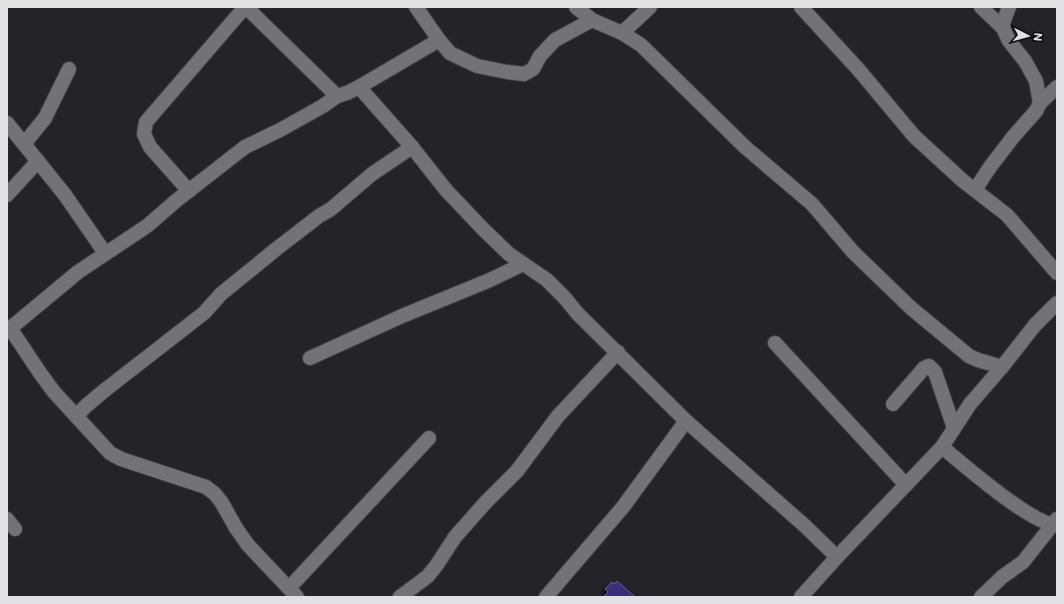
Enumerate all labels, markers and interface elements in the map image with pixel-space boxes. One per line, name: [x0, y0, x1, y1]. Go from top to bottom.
north arrow: [1008, 16, 1048, 56]
text: N: [1032, 32, 1045, 42]

